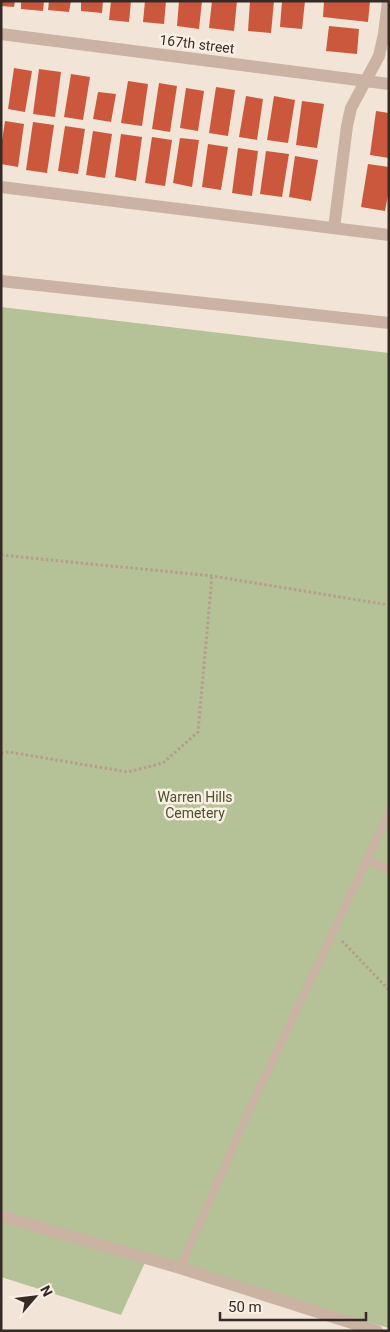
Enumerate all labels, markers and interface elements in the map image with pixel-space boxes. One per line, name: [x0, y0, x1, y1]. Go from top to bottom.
street label: 167th street: [159, 31, 236, 57]
park label: Warren Hills Cemetery: [157, 789, 233, 821]
north arrow: [10, 1272, 60, 1322]
text: N: [37, 1283, 56, 1299]
scale bar: [220, 1290, 366, 1322]
text: 50 m: [228, 1298, 262, 1316]

